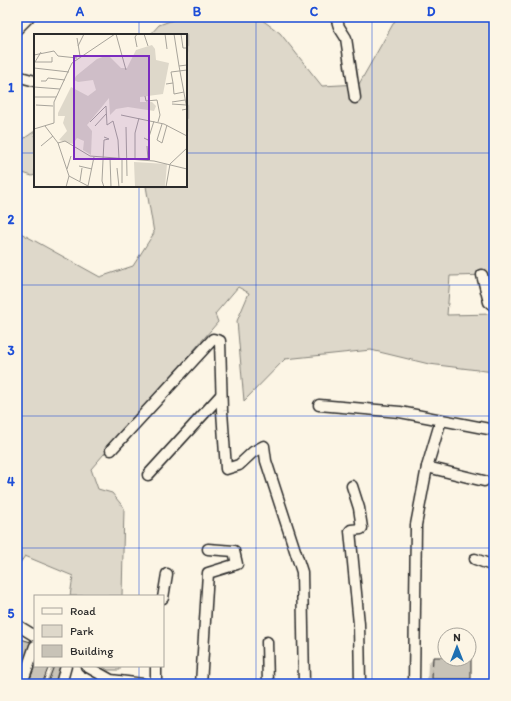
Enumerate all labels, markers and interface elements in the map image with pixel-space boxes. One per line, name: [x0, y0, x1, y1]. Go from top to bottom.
text: A: [75, 4, 85, 19]
text: B: [193, 4, 202, 19]
text: C: [310, 4, 319, 19]
text: D: [427, 4, 436, 19]
inset map: [34, 34, 187, 187]
text: 1: [8, 80, 14, 95]
text: 2: [8, 212, 15, 227]
text: 3: [7, 343, 15, 358]
text: 4: [7, 474, 15, 489]
legend: [34, 595, 164, 667]
text: Road: [70, 604, 96, 618]
text: 5: [8, 606, 15, 621]
text: Park: [70, 624, 94, 638]
north arrow: [437, 627, 477, 667]
text: N: [453, 631, 461, 644]
text: Building: [70, 644, 114, 658]

